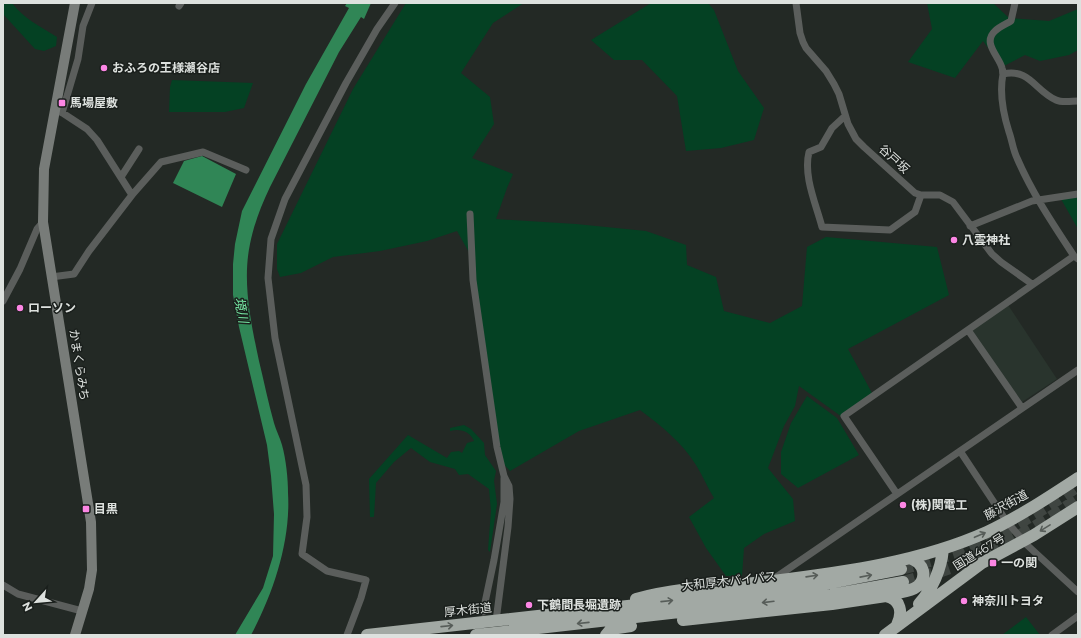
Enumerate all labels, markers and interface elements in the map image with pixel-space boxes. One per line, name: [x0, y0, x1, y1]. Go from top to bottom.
place label: おふろの王様瀬谷店: [112, 60, 220, 75]
marker: おふろの王様瀬谷店: [99, 63, 109, 73]
place label: 馬場屋敷: [70, 95, 118, 110]
marker: 馬場屋敷: [57, 98, 67, 108]
street label: 谷戸坂: [876, 141, 913, 176]
place label: 八雲神社: [962, 232, 1010, 247]
marker: 八雲神社: [949, 235, 959, 245]
water label: 境川: [232, 296, 253, 326]
place label: ローソン: [28, 300, 76, 315]
marker: ローソン: [15, 303, 25, 313]
street label: かまくらみち: [66, 328, 93, 402]
street label: 藤沢街道: [981, 486, 1030, 523]
place label: (株)関電工: [911, 497, 968, 512]
marker: (株)関電工: [898, 500, 908, 510]
place label: 目黒: [94, 501, 118, 516]
marker: 目黒: [81, 504, 91, 514]
one-way arrow: [1040, 524, 1051, 532]
street label: 国道467号: [950, 530, 1007, 573]
one-way arrow: [973, 531, 985, 538]
place label: 一の関: [1001, 555, 1037, 570]
marker: 一の関: [988, 558, 998, 568]
street label: 大和厚木バイパス: [681, 568, 777, 593]
one-way arrow: [805, 572, 818, 580]
one-way arrow: [859, 572, 872, 580]
north arrow: [16, 582, 56, 622]
place label: 神奈川トヨタ: [972, 593, 1044, 608]
marker: 神奈川トヨタ: [959, 596, 969, 606]
place label: 下鶴間長堀遺跡: [537, 597, 621, 612]
one-way arrow: [660, 598, 673, 605]
text: N: [19, 599, 35, 614]
one-way arrow: [762, 599, 775, 606]
street label: 厚木街道: [443, 600, 493, 619]
marker: 下鶴間長堀遺跡: [524, 600, 534, 610]
one-way arrow: [577, 619, 590, 627]
one-way arrow: [440, 623, 453, 630]

